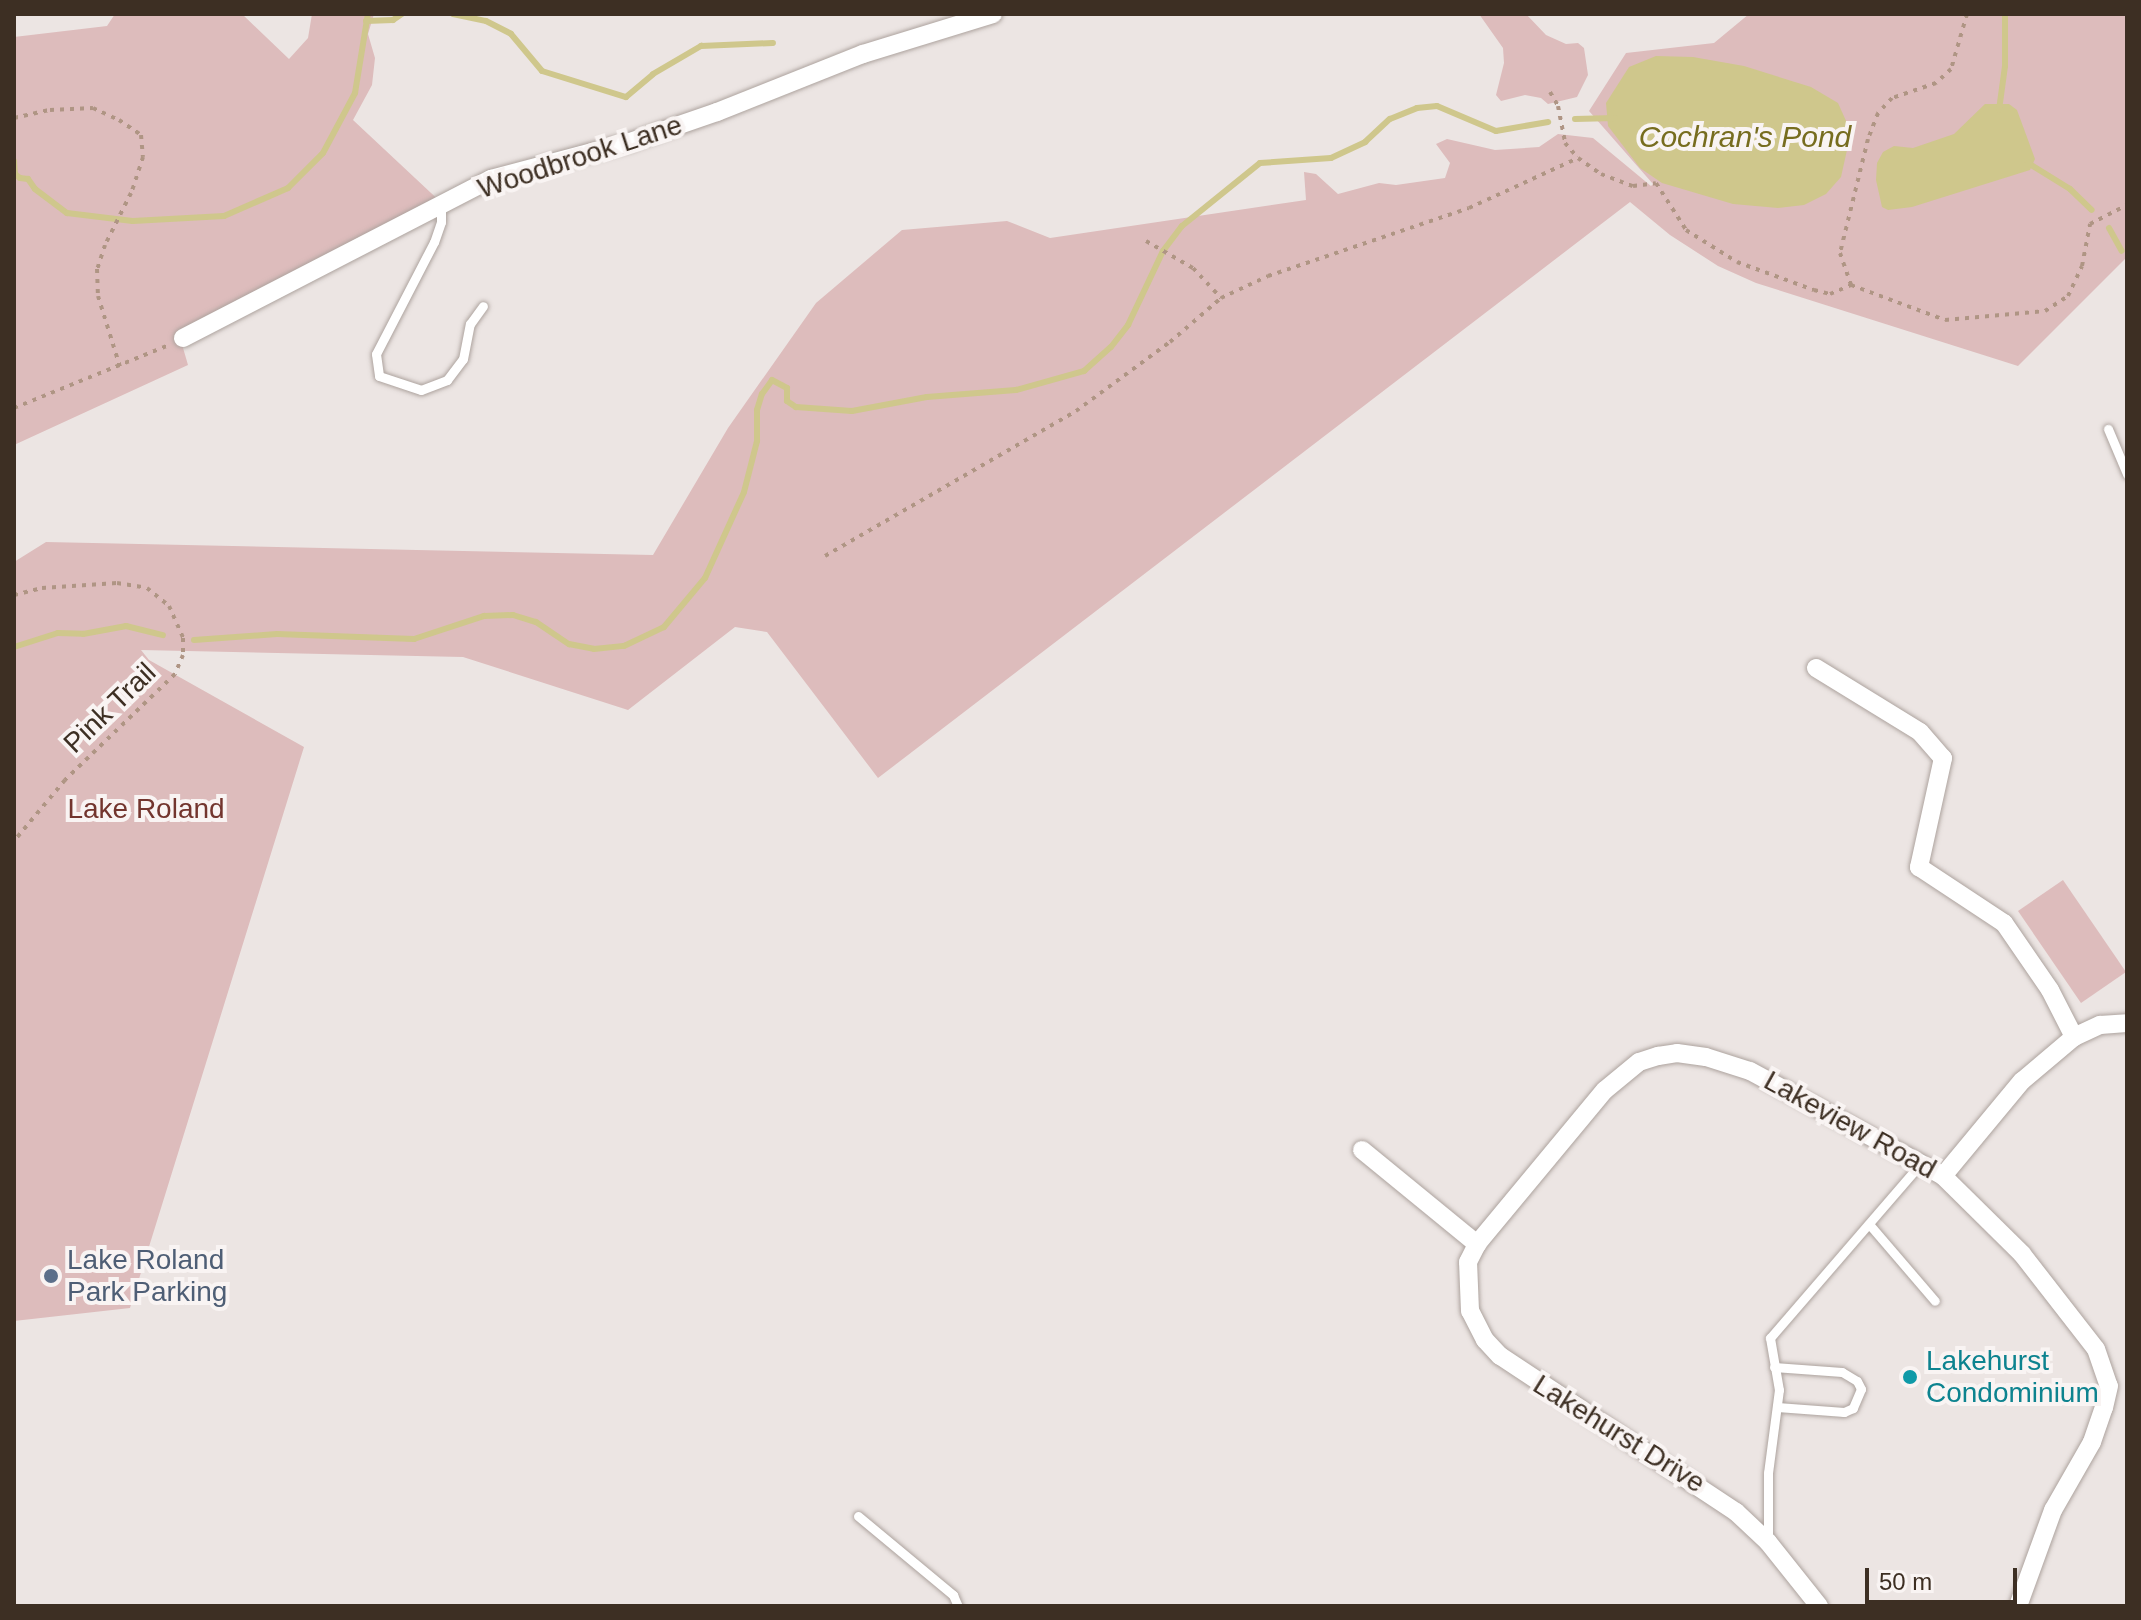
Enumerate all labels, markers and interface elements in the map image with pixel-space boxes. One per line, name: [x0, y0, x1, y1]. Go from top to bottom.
street label: Woodbrook Lane: [474, 108, 686, 206]
water label: Cochran's Pond: [1639, 119, 1851, 155]
street label: Pink Trail: [57, 656, 163, 760]
park label: Lake Roland: [67, 792, 225, 826]
street label: Lakeview Road: [1758, 1064, 1942, 1186]
place label: Lake Roland Park Parking: [67, 1243, 227, 1309]
marker: Lake Roland Park Parking: [42, 1267, 60, 1285]
place label: Lakehurst Condominium: [1926, 1344, 2099, 1410]
street label: Lakehurst Drive: [1527, 1368, 1711, 1500]
marker: Lakehurst Condominium: [1901, 1368, 1919, 1386]
scale bar: [1869, 1552, 2021, 1602]
text: 50 m: [1879, 1568, 1932, 1595]

